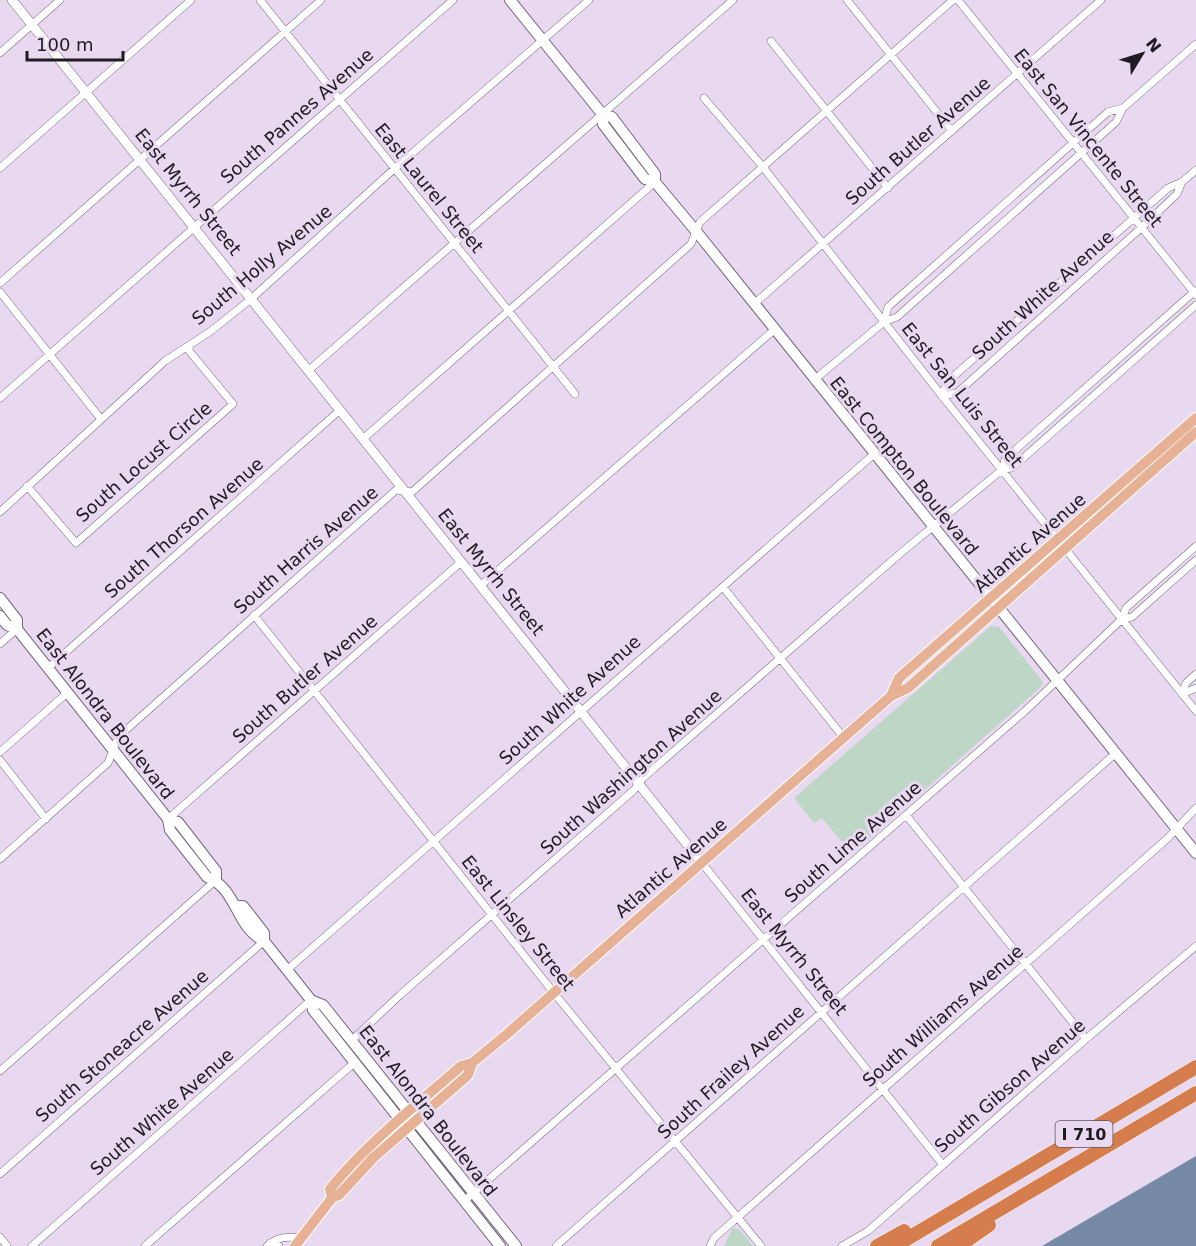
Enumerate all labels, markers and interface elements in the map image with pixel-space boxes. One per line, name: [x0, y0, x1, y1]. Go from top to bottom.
scale bar: [27, 24, 123, 62]
north arrow: [1112, 24, 1172, 84]
text: 100 m: [36, 34, 94, 55]
text: N: [1142, 34, 1165, 56]
street label: South Pannes Avenue: [216, 44, 377, 188]
street label: East San Vincente Street: [1010, 44, 1167, 231]
street label: South Butler Avenue: [841, 72, 994, 209]
street label: East Laurel Street: [371, 119, 488, 257]
street label: East Myrrh Street: [131, 124, 246, 259]
street label: South Holly Avenue: [188, 200, 336, 329]
street label: South White Avenue: [968, 226, 1118, 364]
street label: East San Luis Street: [898, 318, 1027, 471]
street label: East Compton Boulevard: [826, 372, 983, 559]
street label: South Locust Circle: [72, 397, 216, 526]
street label: South Thorson Avenue: [100, 453, 267, 602]
street label: South Harris Avenue: [229, 481, 382, 618]
street label: Atlantic Avenue: [970, 488, 1090, 597]
street label: East Myrrh Street: [434, 504, 549, 639]
street label: South Butler Avenue: [228, 610, 381, 747]
street label: East Alondra Boulevard: [32, 624, 179, 803]
street label: South White Avenue: [495, 631, 645, 769]
street label: South Washington Avenue: [536, 685, 726, 859]
street label: South Lime Avenue: [780, 777, 925, 907]
street label: Atlantic Avenue: [611, 813, 731, 922]
street label: East Linsley Street: [458, 851, 579, 994]
street label: East Myrrh Street: [737, 884, 852, 1019]
street label: South Williams Avenue: [858, 940, 1027, 1091]
street label: South Stoneacre Avenue: [31, 965, 212, 1126]
street label: South Frailey Avenue: [653, 1000, 808, 1143]
street label: South Gibson Avenue: [930, 1014, 1089, 1157]
street label: East Alondra Boulevard: [355, 1021, 502, 1200]
street label: South White Avenue: [86, 1044, 238, 1180]
road number: I 710: [1056, 1121, 1112, 1147]

